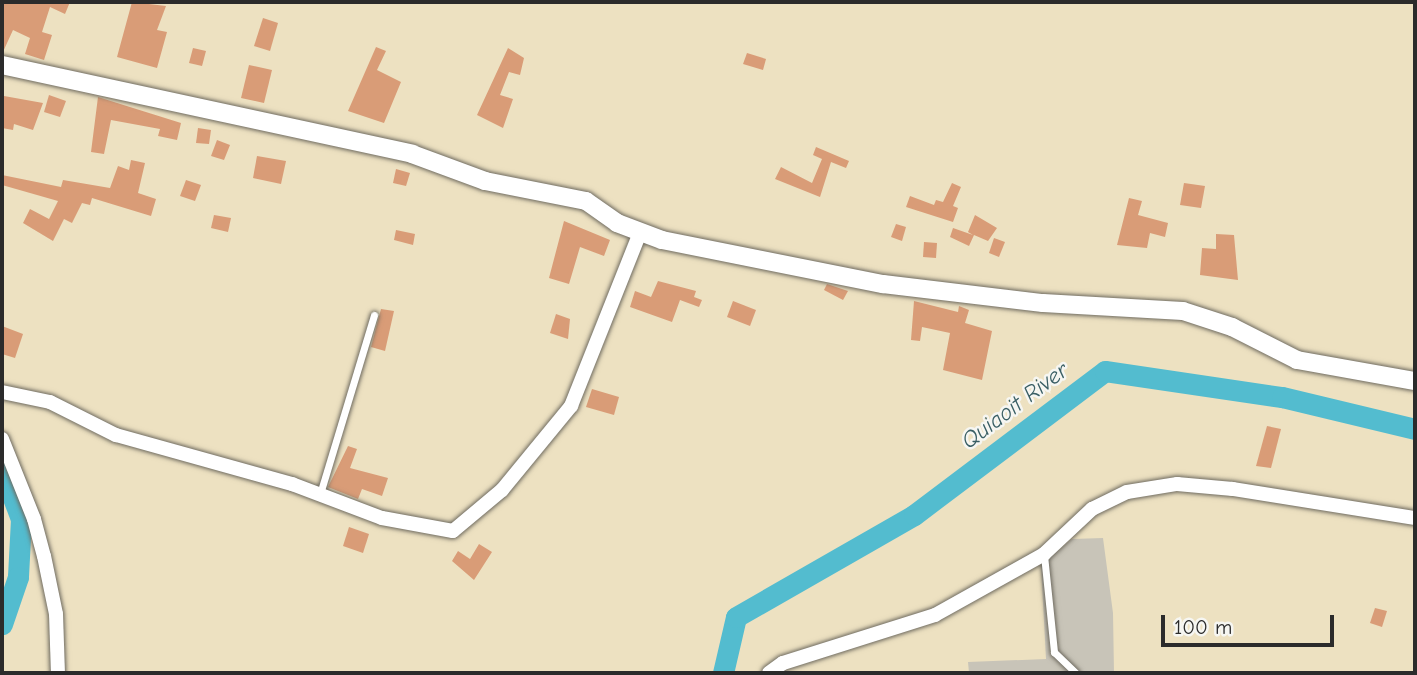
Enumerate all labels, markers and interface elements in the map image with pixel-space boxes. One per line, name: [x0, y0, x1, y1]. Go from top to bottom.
water label: Quiaoit River: [956, 357, 1074, 455]
scale bar: [1165, 602, 1338, 646]
text: 100 m: [1174, 615, 1232, 639]

